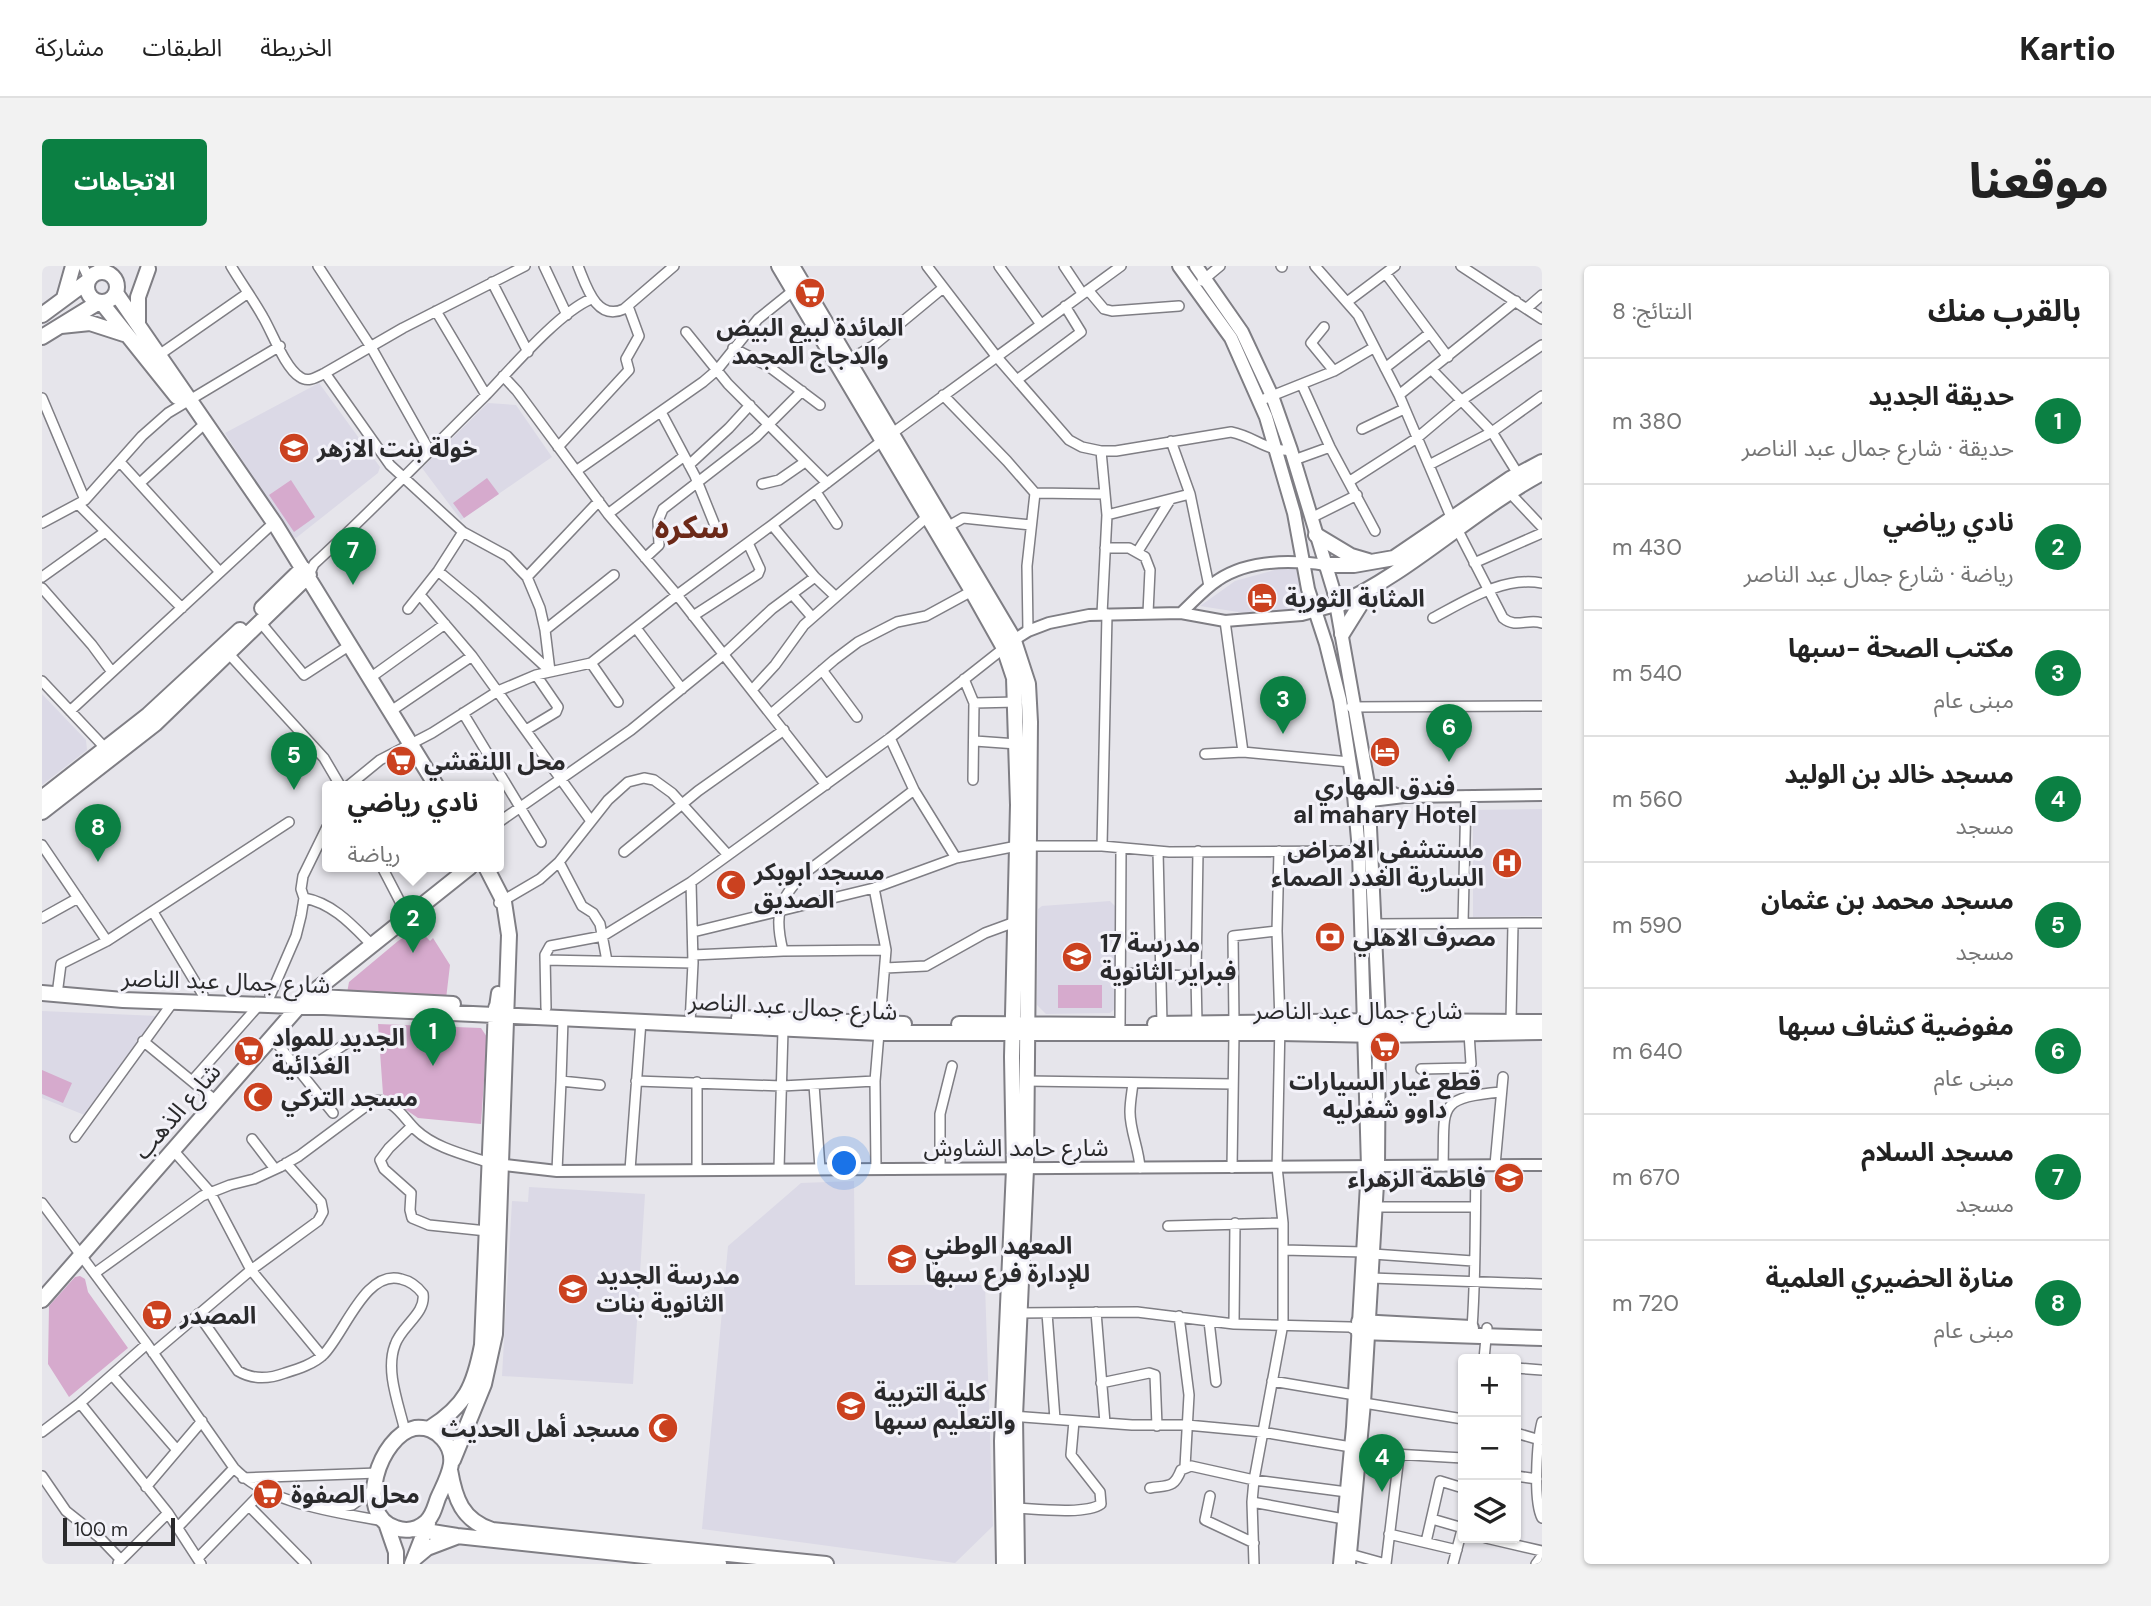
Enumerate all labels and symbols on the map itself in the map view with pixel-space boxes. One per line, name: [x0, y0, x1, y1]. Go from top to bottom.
supermarket icon: المائدة لبيع البيض والدجاج المجمد: [793, 276, 827, 310]
place label: المائدة لبيع البيض والدجاج المجمد: [716, 312, 904, 373]
school or university icon: خولة بنت الازهر: [277, 431, 311, 465]
place label: خولة بنت الازهر: [316, 433, 477, 464]
district label: سكره: [655, 506, 729, 548]
pin: 7: [330, 527, 376, 585]
hotel icon: المثابة الثورية: [1245, 581, 1279, 615]
place label: المثابة الثورية: [1285, 583, 1425, 614]
pin: 3: [1260, 676, 1306, 734]
pin: 6: [1426, 704, 1472, 762]
pin: 5: [271, 732, 317, 790]
hotel icon: فندق المهاري al mahary Hotel: [1368, 735, 1402, 769]
supermarket icon: محل اللنقشي: [384, 744, 418, 778]
place label: محل اللنقشي: [424, 746, 566, 781]
place label: فندق المهاري al mahary Hotel: [1293, 771, 1477, 830]
pin: 8: [75, 804, 121, 862]
place label: مستشفي الامراض السارية الغدد الصماء: [1271, 834, 1484, 893]
hospital icon: مستشفي الامراض السارية الغدد الصماء: [1490, 846, 1524, 880]
place label: مسجد ابوبكر الصديق: [753, 856, 885, 915]
mosque icon: مسجد ابوبكر الصديق: [714, 868, 748, 902]
pin: 2: [390, 895, 436, 953]
bank icon: مصرف الاهلي: [1313, 920, 1347, 954]
place label: مصرف الاهلي: [1353, 922, 1496, 957]
place label: مدرسة 17 فبراير الثانوية: [1100, 928, 1236, 987]
school or university icon: مدرسة 17 فبراير الثانوية: [1060, 940, 1094, 974]
street label: شارع جمال عبد الناصر: [120, 962, 331, 1002]
street label: شارع جمال عبد الناصر: [687, 985, 898, 1029]
street label: شارع جمال عبد الناصر: [1252, 995, 1463, 1028]
pin: 1: [410, 1008, 456, 1066]
place label: الجديد للمواد الغذائية: [272, 1022, 405, 1081]
supermarket icon: قطع غيار السيارات داوو شفرليه: [1368, 1030, 1402, 1064]
supermarket icon: الجديد للمواد الغذائية: [232, 1034, 266, 1068]
street label: شارع الذهب: [127, 1056, 229, 1167]
place label: قطع غيار السيارات داوو شفرليه: [1289, 1066, 1481, 1125]
mosque icon: مسجد التركي: [241, 1080, 275, 1114]
place label: مسجد التركي: [281, 1082, 418, 1117]
street label: شارع حامد الشاوش: [923, 1132, 1109, 1165]
your location: [827, 1146, 861, 1180]
school or university icon: فاطمة الزهراء: [1492, 1161, 1526, 1195]
place label: فاطمة الزهراء: [1348, 1163, 1486, 1194]
place label: المعهد الوطني للإدارة فرع سبها: [925, 1230, 1090, 1291]
school or university icon: المعهد الوطني للإدارة فرع سبها: [885, 1242, 919, 1276]
place label: مدرسة الجديد الثانوية بنات: [596, 1260, 740, 1319]
school or university icon: مدرسة الجديد الثانوية بنات: [556, 1272, 590, 1306]
supermarket icon: المصدر: [140, 1298, 174, 1332]
place label: المصدر: [179, 1300, 256, 1331]
place label: كلية التربية والتعليم سبها: [874, 1377, 1016, 1438]
school or university icon: كلية التربية والتعليم سبها: [834, 1389, 868, 1423]
mosque icon: مسجد أهل الحديث: [646, 1411, 680, 1445]
place label: مسجد أهل الحديث: [441, 1413, 640, 1444]
pin: 4: [1359, 1434, 1405, 1492]
supermarket icon: محل الصفوة: [251, 1477, 285, 1511]
place label: محل الصفوة: [291, 1479, 420, 1510]
scale bar: [63, 1515, 175, 1547]

